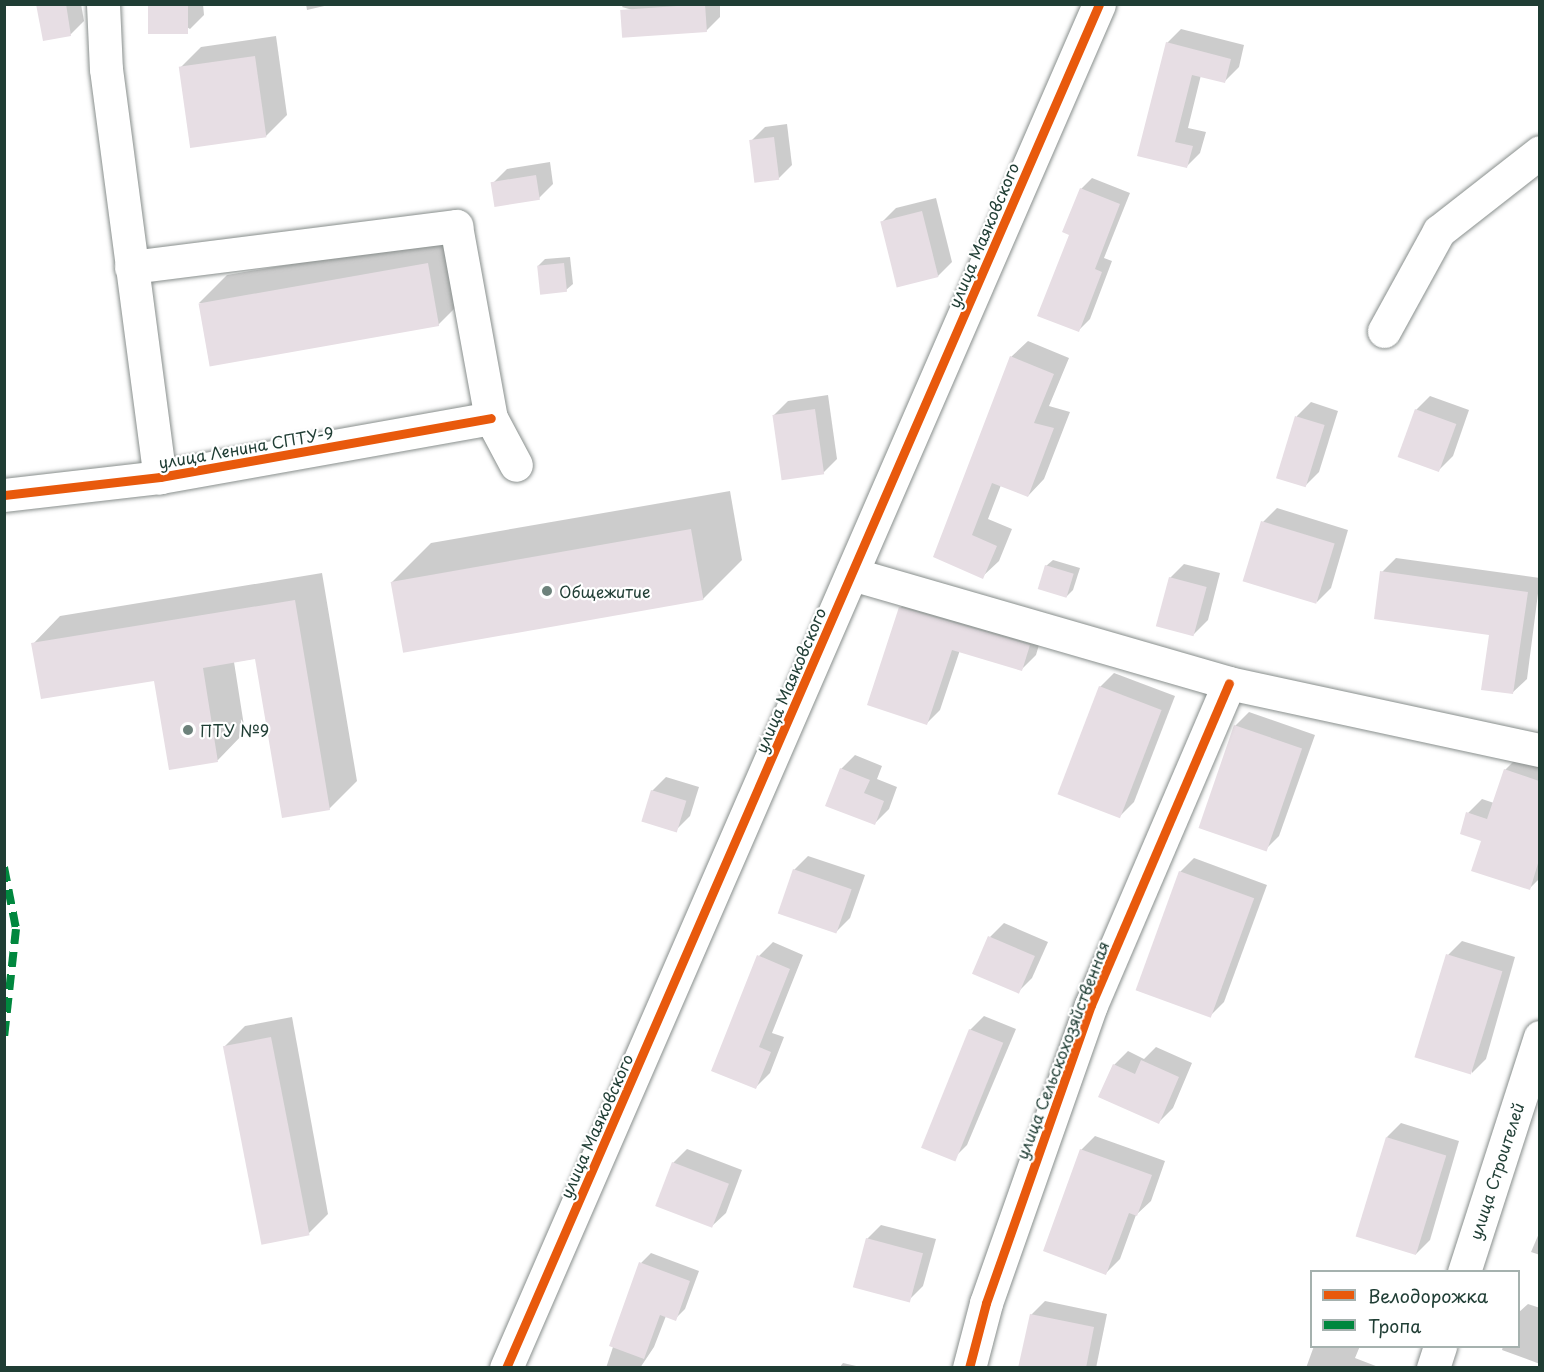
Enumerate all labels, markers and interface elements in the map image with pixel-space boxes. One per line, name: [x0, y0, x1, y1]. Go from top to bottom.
street label: улица Маяковского: [944, 159, 1022, 311]
street label: улица Ленина СПТУ-9: [156, 422, 336, 472]
place label: Общежитие: [559, 581, 650, 601]
marker: Общежитие: [540, 584, 554, 598]
street label: улица Маяковского: [751, 604, 829, 756]
place label: ПТУ №9: [200, 720, 269, 740]
marker: ПТУ №9: [181, 723, 195, 737]
street label: улица Сельскохозяйственная: [1011, 938, 1113, 1162]
street label: улица Маяковского: [555, 1051, 637, 1201]
street label: улица Строителей: [1465, 1100, 1527, 1242]
legend: [1310, 1270, 1520, 1348]
text: Велодорожка: [1368, 1282, 1488, 1309]
text: Тропа: [1368, 1312, 1421, 1339]

